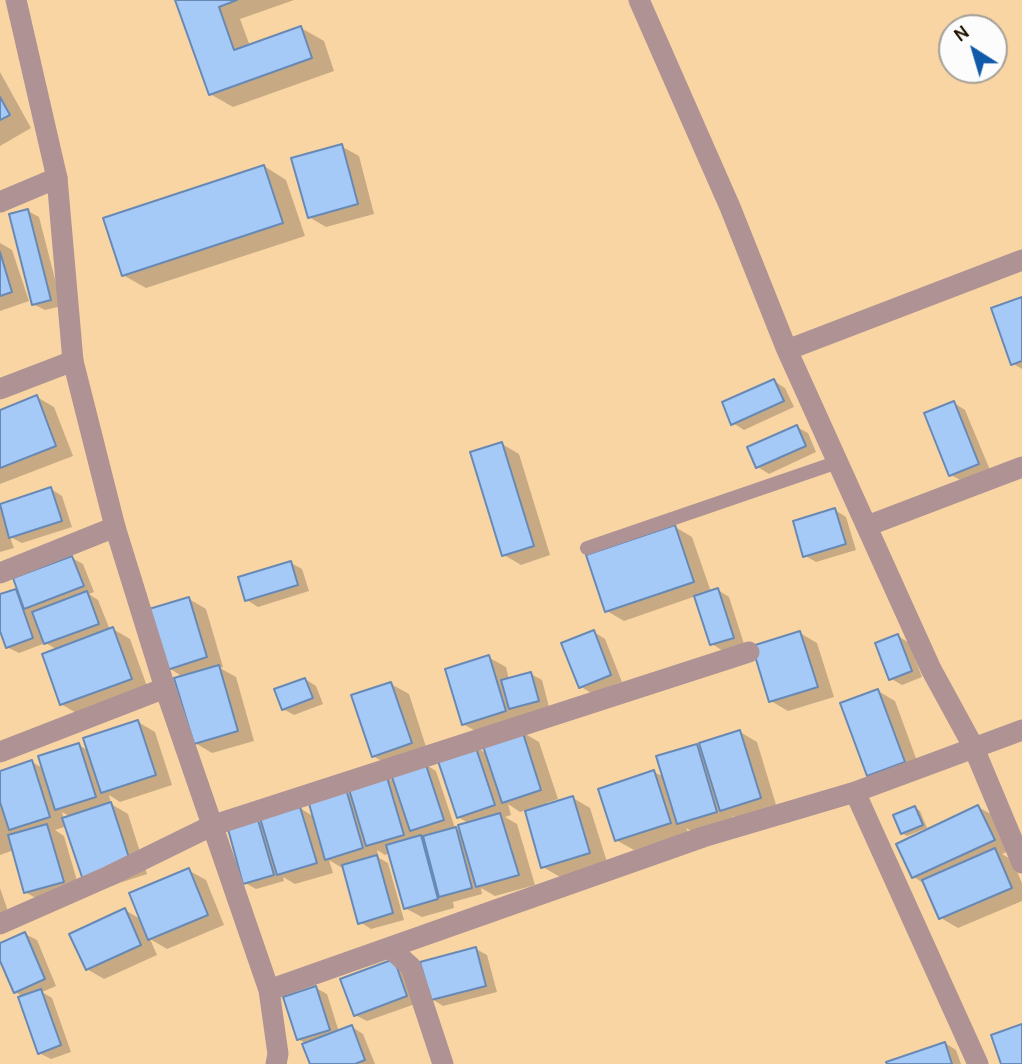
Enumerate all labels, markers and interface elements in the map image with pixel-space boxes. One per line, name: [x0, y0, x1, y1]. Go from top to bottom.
north arrow: [938, 14, 1008, 84]
text: N: [950, 21, 974, 47]

